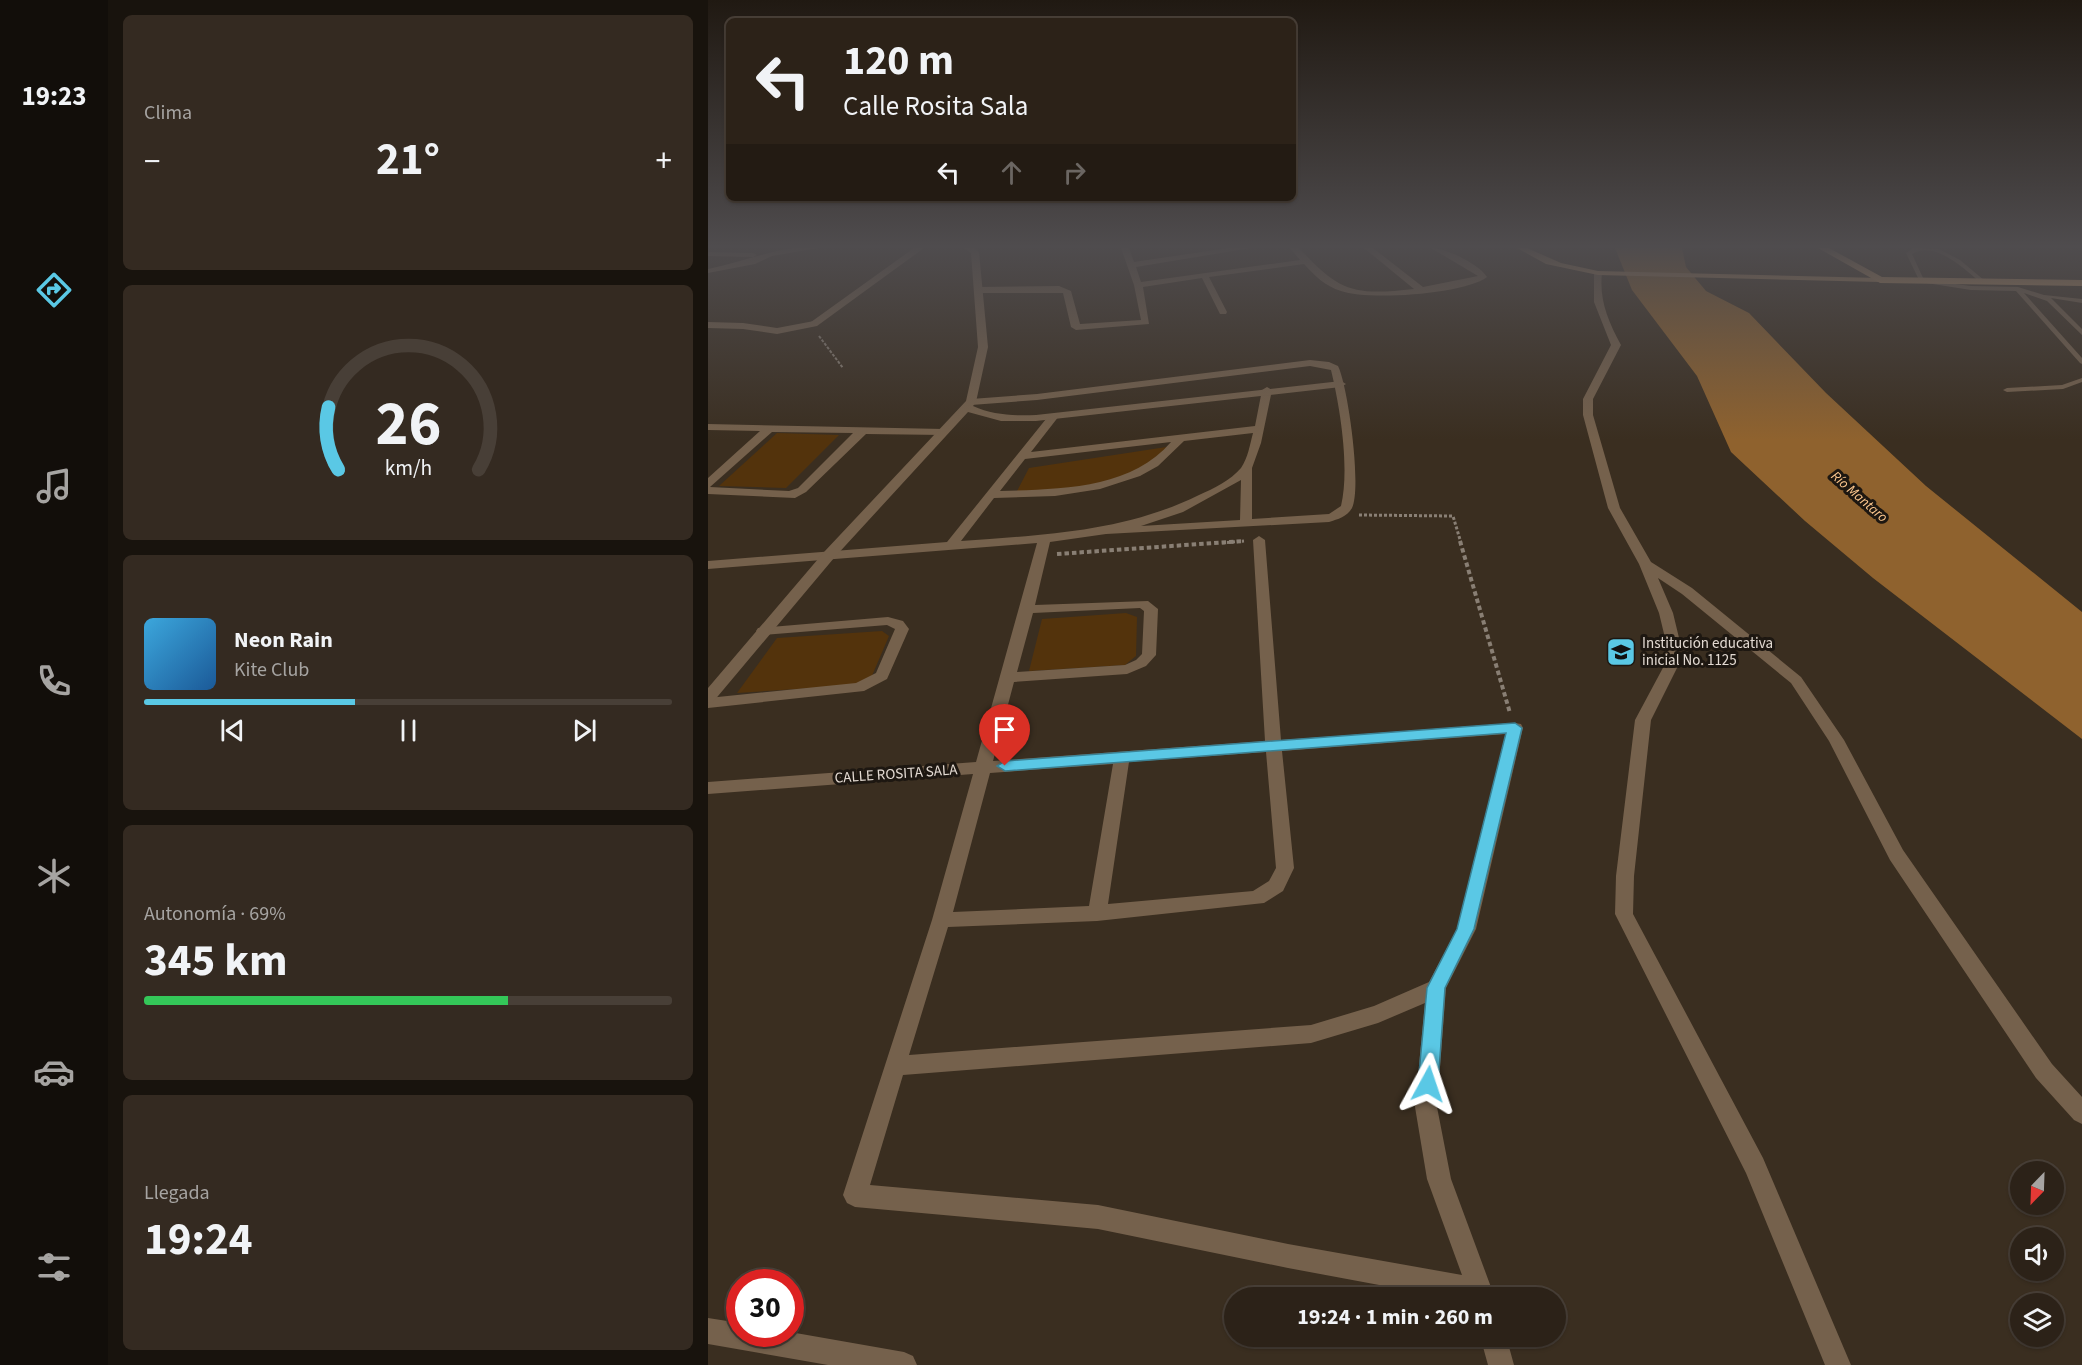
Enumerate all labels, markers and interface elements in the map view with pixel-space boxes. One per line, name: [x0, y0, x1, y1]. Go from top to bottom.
text: 120 m: [843, 31, 954, 91]
icon: left: [744, 42, 822, 120]
text: 19:23: [21, 77, 87, 116]
text: Calle Rosita Sala: [843, 87, 1028, 126]
text: Clima: [144, 99, 192, 127]
text: 21°: [376, 128, 440, 192]
text: −: [144, 138, 160, 185]
text: +: [656, 138, 672, 185]
icon: left: [932, 156, 965, 189]
icon: ahead: [995, 156, 1028, 189]
icon: right: [1058, 156, 1091, 189]
icon: directions: [33, 269, 75, 311]
text: 26: [375, 380, 441, 469]
text: km/h: [384, 453, 432, 484]
icon: music: [33, 465, 75, 507]
water label: Río Mantaro: [1826, 467, 1892, 527]
text: Neon Rain: [234, 624, 333, 656]
place label: Institución educativa inicial No. 1125: [1642, 633, 1773, 671]
school or university icon: Institución educativa inicial No. 1125: [1605, 636, 1637, 668]
text: Kite Club: [234, 656, 309, 684]
icon: phone: [33, 660, 75, 702]
pin: [979, 704, 1030, 766]
icon: arrive: [988, 713, 1021, 746]
icon: previous: [216, 714, 249, 747]
icon: pause: [392, 714, 425, 747]
icon: next: [568, 714, 601, 747]
street label: CALLE ROSITA SALA: [834, 759, 959, 789]
icon: climate: [33, 855, 75, 897]
text: Autonomía · 69%: [144, 900, 286, 928]
text: 345 km: [144, 929, 288, 993]
icon: car: [33, 1051, 75, 1093]
position arrow: [1396, 1052, 1460, 1116]
north arrow: [2010, 1161, 2064, 1215]
map controls: [2010, 1161, 2064, 1347]
text: Llegada: [144, 1179, 210, 1207]
text: 19:24: [144, 1208, 253, 1272]
button: sound: [2010, 1227, 2064, 1281]
icon: filters: [33, 1246, 75, 1288]
speed limit sign: 30: [726, 1269, 804, 1347]
button: layers: [2010, 1293, 2064, 1347]
text: 19:24 · 1 min · 260 m: [1297, 1301, 1493, 1333]

